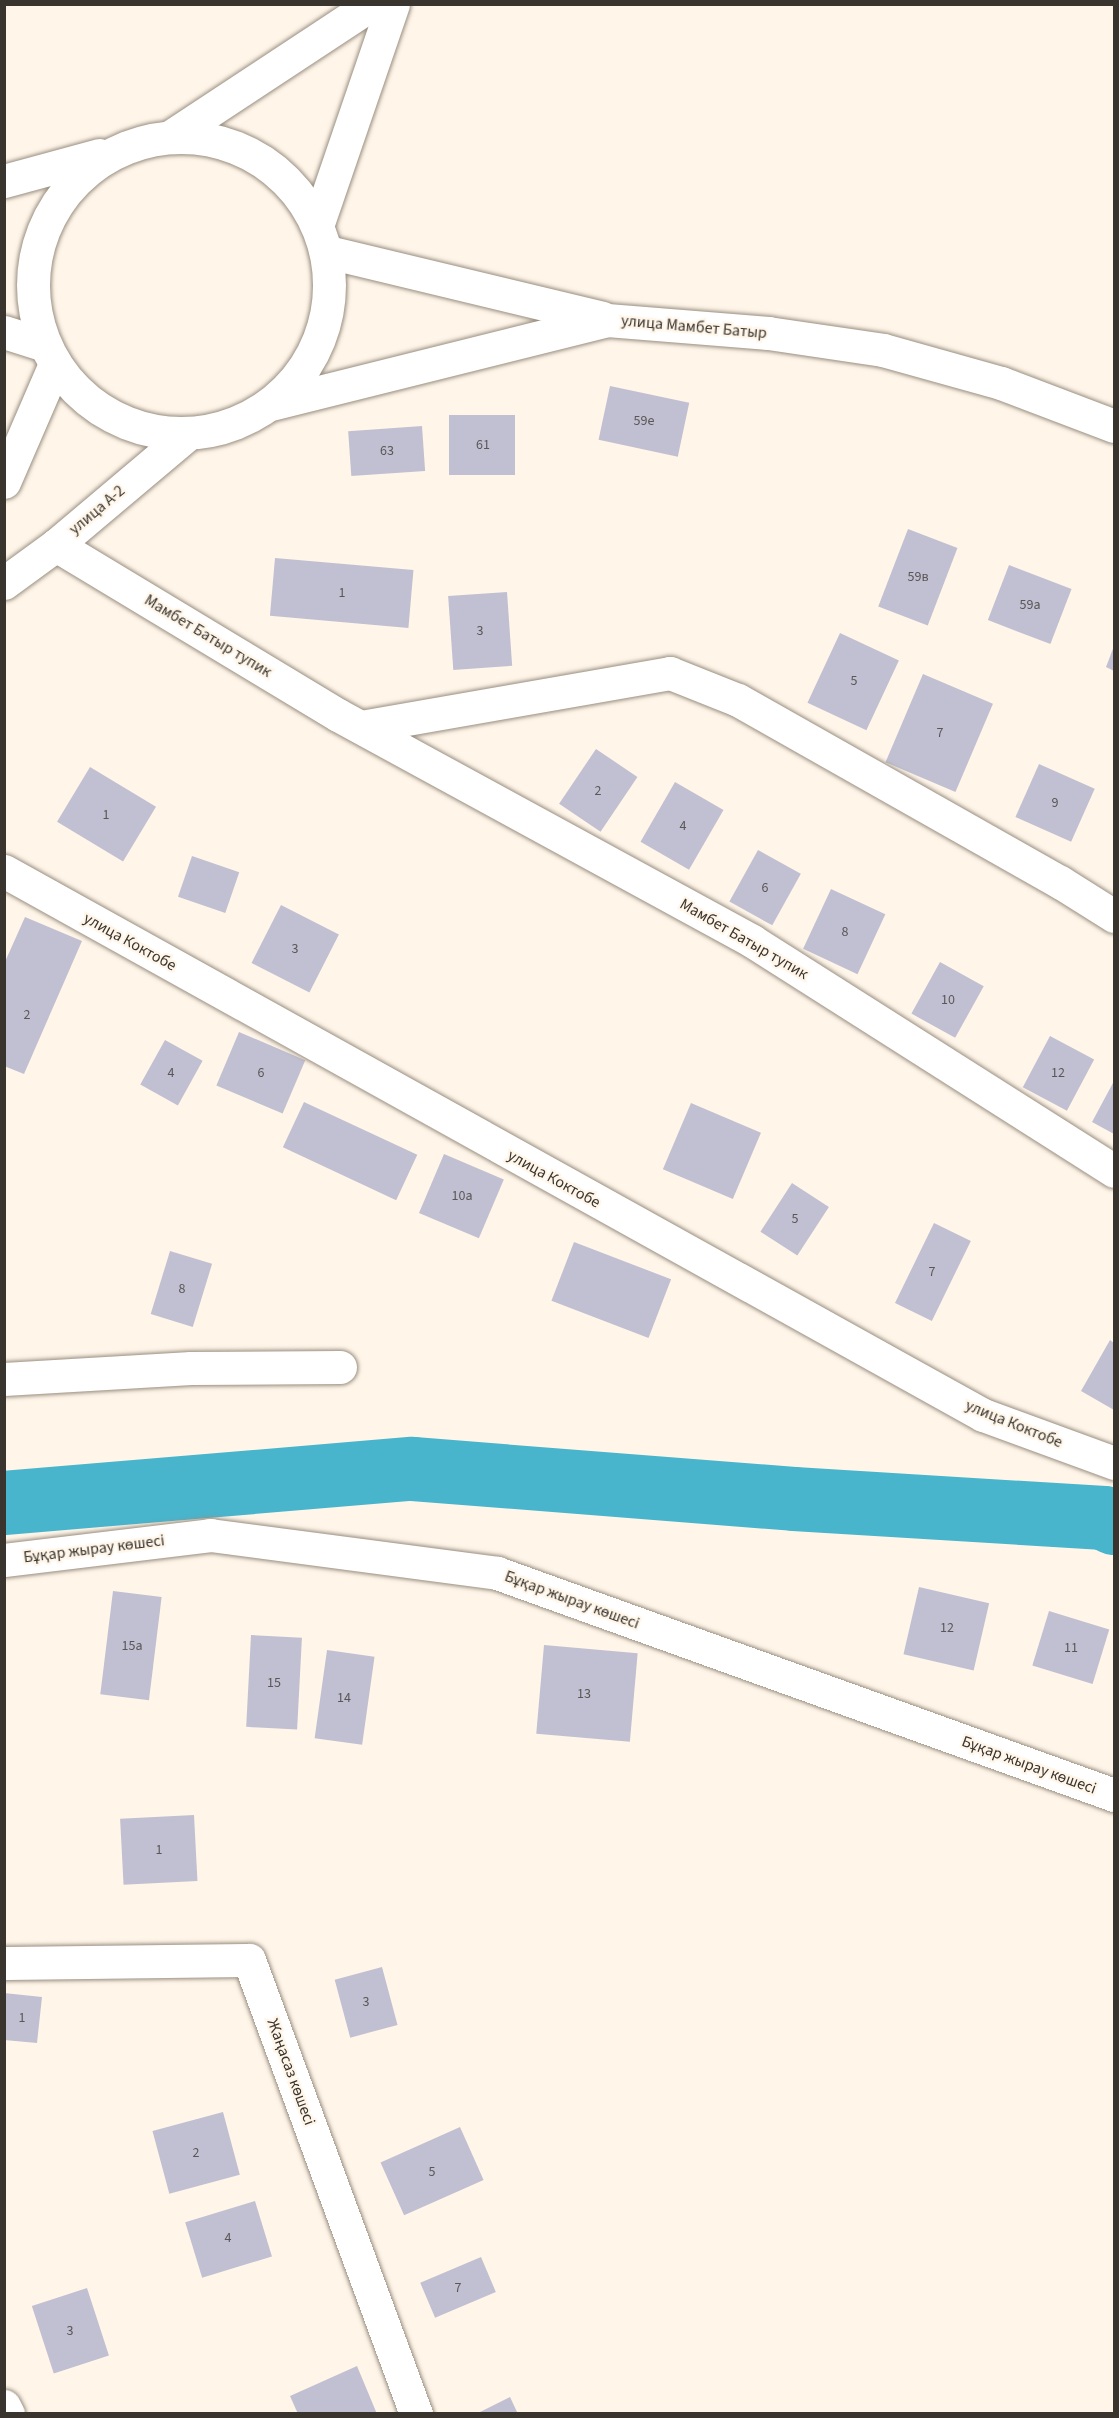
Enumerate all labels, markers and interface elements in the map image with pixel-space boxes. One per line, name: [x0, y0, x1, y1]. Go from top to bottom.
street label: улица Мамбет Батыр: [620, 311, 768, 343]
house number: 59е: [634, 413, 654, 429]
house number: 61: [476, 437, 490, 453]
house number: 63: [380, 443, 394, 459]
street label: улица А-2: [65, 481, 129, 539]
house number: 59в: [907, 569, 929, 585]
house number: 1: [339, 585, 345, 601]
street label: Мамбет Батыр тупик: [141, 590, 275, 682]
house number: 59а: [1020, 597, 1040, 613]
house number: 3: [477, 623, 483, 639]
house number: 5: [851, 673, 857, 689]
house number: 7: [937, 725, 943, 741]
house number: 2: [595, 783, 601, 799]
house number: 9: [1052, 795, 1058, 811]
house number: 1: [103, 807, 109, 823]
house number: 4: [680, 818, 686, 834]
house number: 6: [762, 880, 768, 896]
street label: Мамбет Батыр тупик: [676, 894, 812, 984]
street label: улица Коктобе: [80, 909, 180, 975]
house number: 8: [842, 924, 848, 940]
house number: 3: [292, 941, 298, 957]
house number: 10: [941, 992, 955, 1008]
house number: 2: [24, 1007, 30, 1023]
house number: 4: [168, 1065, 174, 1081]
house number: 6: [258, 1065, 264, 1081]
house number: 12: [1051, 1065, 1065, 1081]
street label: улица Коктобе: [504, 1146, 604, 1212]
house number: 10а: [452, 1188, 472, 1204]
house number: 5: [792, 1211, 798, 1227]
house number: 7: [929, 1264, 935, 1280]
house number: 8: [179, 1281, 185, 1297]
street label: улица Коктобе: [963, 1396, 1065, 1452]
street label: Бұқар жырау көшесі: [22, 1531, 166, 1567]
street label: Бұқар жырау көшесі: [502, 1567, 642, 1633]
house number: 12: [940, 1620, 954, 1636]
house number: 15а: [122, 1638, 142, 1654]
house number: 11: [1064, 1640, 1078, 1656]
house number: 15: [267, 1675, 281, 1691]
house number: 13: [577, 1686, 591, 1702]
house number: 14: [337, 1690, 351, 1706]
street label: Бұқар жырау көшесі: [959, 1732, 1099, 1798]
house number: 1: [156, 1842, 162, 1858]
house number: 3: [363, 1994, 369, 2010]
house number: 1: [19, 2010, 25, 2026]
street label: Жаңасаз көшесі: [263, 2016, 319, 2128]
house number: 2: [193, 2145, 199, 2161]
house number: 5: [429, 2164, 435, 2180]
house number: 4: [225, 2230, 231, 2246]
house number: 7: [455, 2280, 461, 2296]
house number: 3: [67, 2323, 73, 2339]

